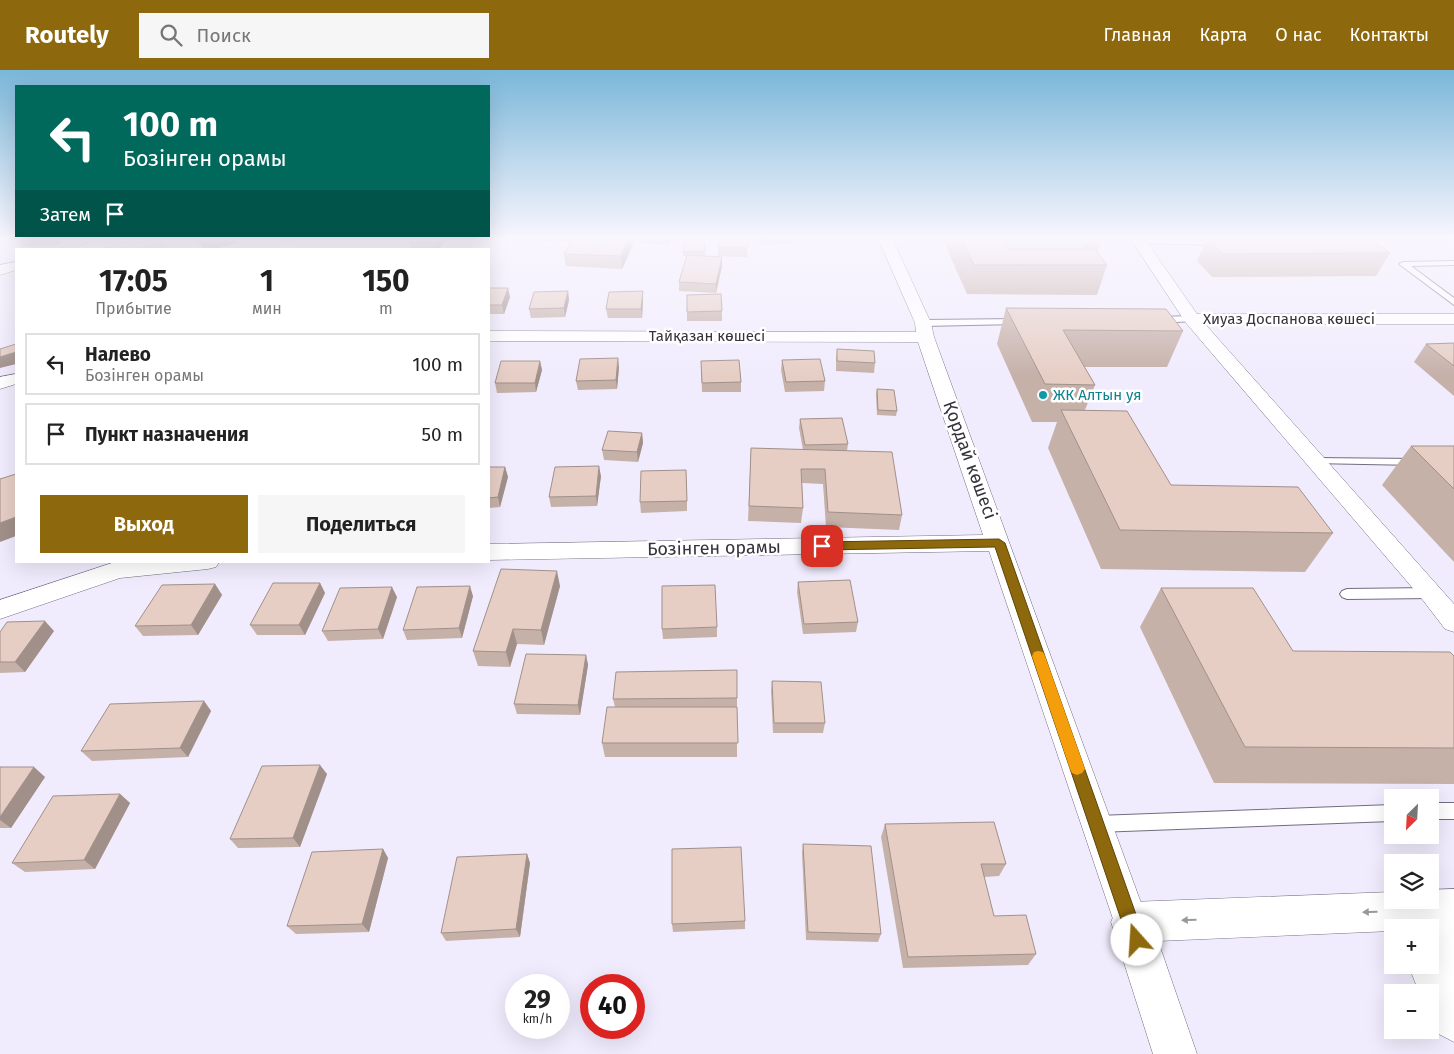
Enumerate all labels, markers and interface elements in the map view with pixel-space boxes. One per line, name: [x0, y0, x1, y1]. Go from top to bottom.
search box: [139, 13, 489, 58]
text: Routely: [25, 21, 109, 49]
icon: search: [157, 21, 185, 49]
text: Поиск: [197, 24, 251, 47]
text: Главная: [1104, 24, 1172, 46]
text: Карта: [1200, 24, 1247, 46]
text: О нас: [1275, 24, 1322, 46]
text: Контакты: [1350, 24, 1429, 46]
text: 100 m: [123, 103, 218, 145]
icon: left: [40, 105, 105, 170]
text: Бозінген орамы: [123, 145, 287, 172]
icon: arrive: [101, 200, 129, 228]
text: Затем: [40, 203, 91, 226]
text: 17:05: [99, 263, 168, 299]
text: 1: [260, 263, 274, 299]
text: 150: [362, 263, 410, 299]
text: Прибытие: [95, 299, 172, 318]
text: мин: [252, 299, 282, 318]
text: m: [379, 299, 393, 318]
street label: Хиуаз Доспанова көшесі: [1203, 310, 1375, 328]
street label: Тайқазан көшесі: [649, 327, 765, 345]
text: Налево: [85, 343, 151, 366]
icon: left: [42, 350, 70, 378]
text: 100 m: [412, 353, 463, 376]
text: Бозінген орамы: [85, 366, 204, 385]
place label: ЖК Алтын уя: [1053, 386, 1142, 404]
marker: ЖК Алтын уя: [1037, 389, 1049, 401]
street label: Қордай көшесі: [938, 398, 1002, 522]
icon: arrive: [42, 420, 70, 448]
text: Пункт назначения: [85, 423, 249, 446]
text: 50 m: [422, 423, 463, 446]
button: Выход: [40, 495, 248, 553]
button: Поделиться: [258, 495, 465, 553]
pin: [801, 525, 843, 567]
icon: arrive: [808, 532, 836, 560]
street label: Бозінген орамы: [647, 536, 781, 560]
north arrow: [1384, 789, 1439, 844]
map controls: [1384, 789, 1439, 1039]
button: layers: [1384, 854, 1439, 909]
one-way arrow: [1362, 909, 1378, 917]
position arrow: [1110, 913, 1162, 965]
one-way arrow: [1181, 916, 1197, 924]
button: +: [1384, 919, 1439, 974]
speed limit sign: 40: [580, 974, 645, 1039]
button: −: [1384, 984, 1439, 1039]
text: 29: [524, 985, 551, 1015]
text: km/h: [523, 1012, 552, 1026]

